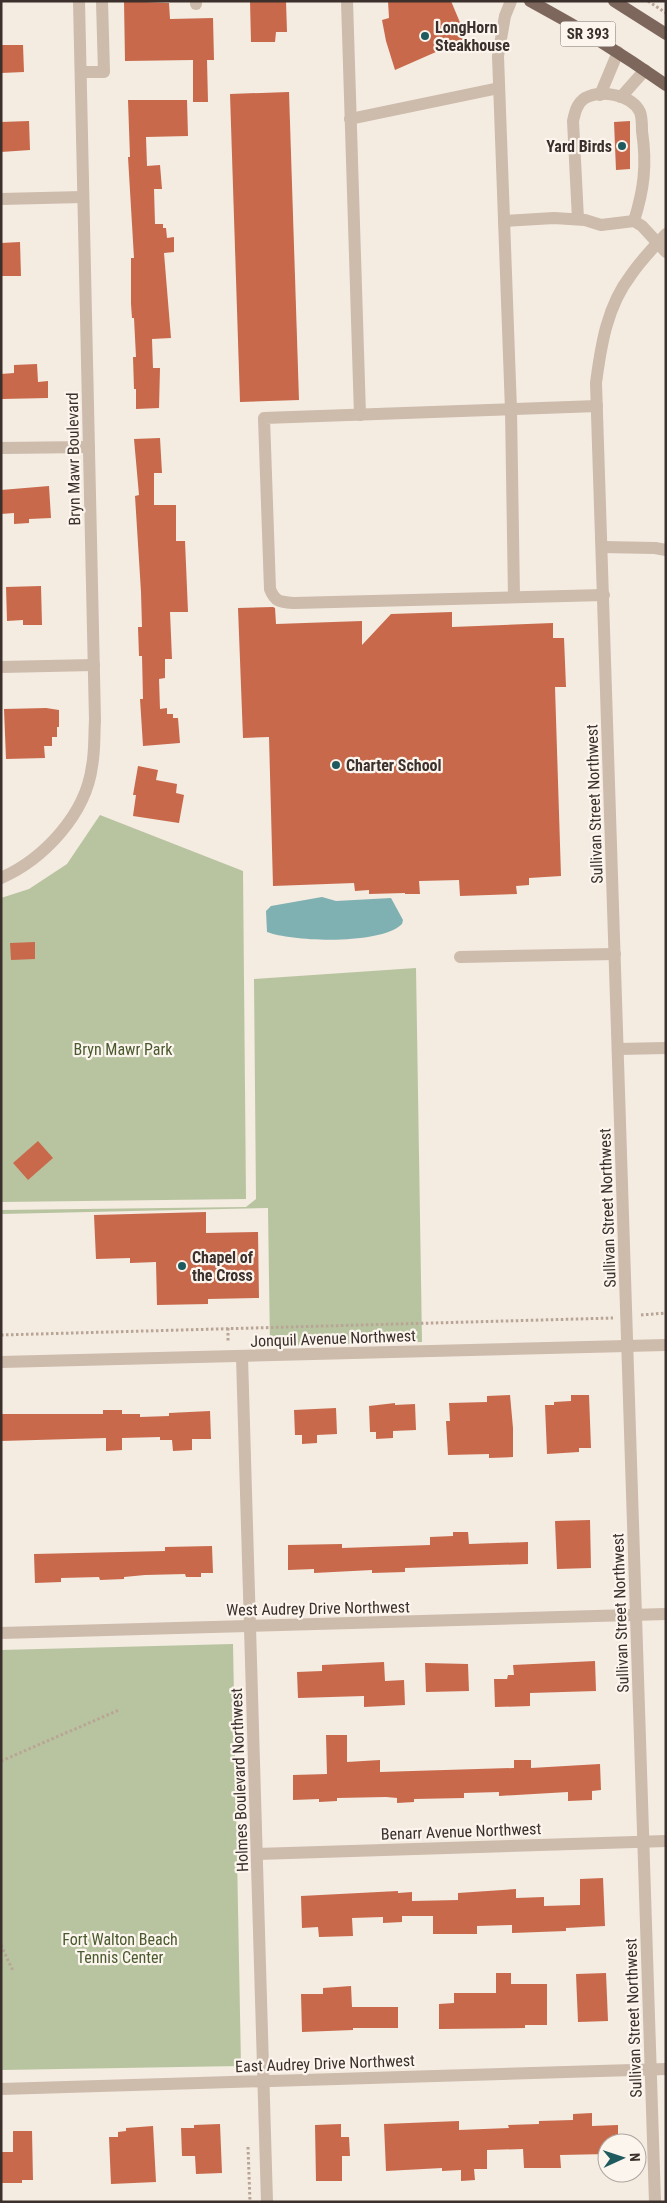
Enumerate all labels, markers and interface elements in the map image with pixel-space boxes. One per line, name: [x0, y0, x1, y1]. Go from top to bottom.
place label: LongHorn Steakhouse: [435, 18, 510, 55]
road number: SR 393: [560, 22, 616, 46]
marker: LongHorn Steakhouse: [419, 30, 431, 42]
place label: Yard Birds: [546, 137, 612, 156]
marker: Yard Birds: [616, 140, 628, 152]
street label: Bryn Mawr Boulevard: [63, 392, 84, 526]
street label: Sullivan Street Northwest: [582, 724, 607, 884]
place label: Charter School: [346, 756, 442, 775]
marker: Charter School: [330, 759, 342, 771]
park label: Bryn Mawr Park: [73, 1040, 173, 1059]
street label: Sullivan Street Northwest: [595, 1128, 620, 1288]
place label: Chapel of the Cross: [192, 1248, 254, 1285]
marker: Chapel of the Cross: [176, 1260, 188, 1272]
street label: Jonquil Avenue Northwest: [250, 1326, 416, 1351]
street label: Sullivan Street Northwest: [608, 1533, 633, 1693]
street label: West Audrey Drive Northwest: [226, 1597, 410, 1620]
street label: Holmes Boulevard Northwest: [227, 1687, 252, 1872]
street label: Benarr Avenue Northwest: [381, 1819, 542, 1844]
park label: Fort Walton Beach Tennis Center: [62, 1930, 178, 1967]
street label: Sullivan Street Northwest: [621, 1938, 646, 2098]
street label: East Audrey Drive Northwest: [235, 2051, 415, 2076]
north arrow: [597, 2133, 647, 2183]
text: N: [627, 2153, 643, 2162]

